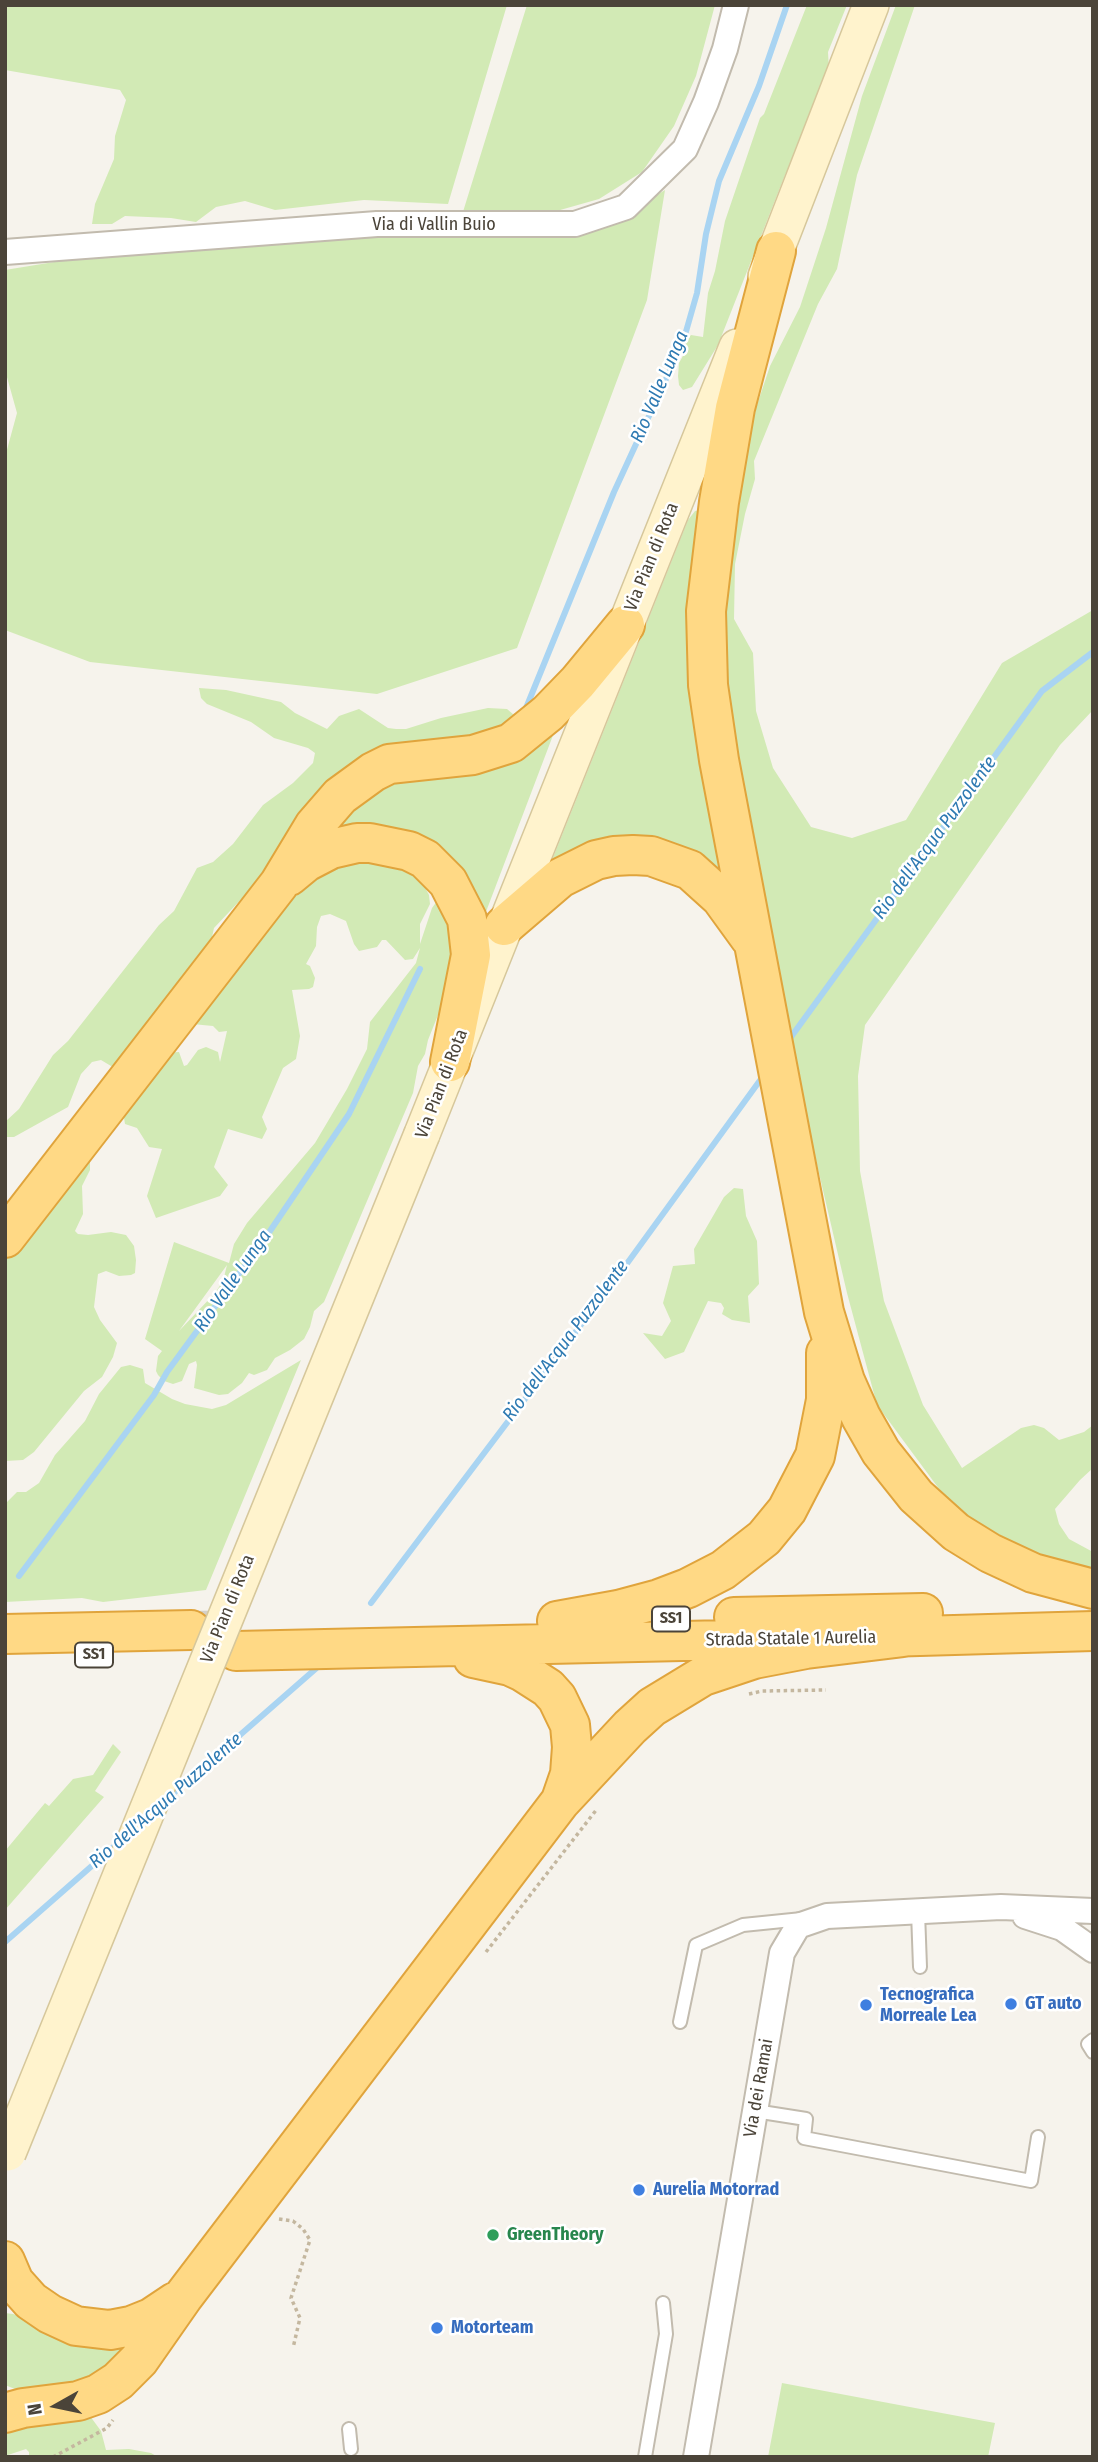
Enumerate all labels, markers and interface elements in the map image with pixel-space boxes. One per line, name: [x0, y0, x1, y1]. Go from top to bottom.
street label: Via di Vallin Buio: [372, 214, 496, 236]
water label: Rio Valle Lunga: [626, 328, 694, 446]
street label: Via Pian di Rota: [620, 500, 684, 614]
water label: Rio dell'Acqua Puzzolente: [868, 752, 1002, 924]
street label: Via Pian di Rota: [411, 1026, 473, 1142]
water label: Rio Valle Lunga: [189, 1226, 277, 1336]
water label: Rio dell'Acqua Puzzolente: [498, 1256, 634, 1426]
street label: Via Pian di Rota: [196, 1552, 260, 1666]
road number: SS1: [652, 1606, 690, 1632]
street label: Strada Statale 1 Aurelia: [705, 1627, 877, 1651]
road number: SS1: [75, 1642, 113, 1667]
water label: Rio dell'Acqua Puzzolente: [85, 1728, 247, 1874]
place label: Tecnografica Morreale Lea: [880, 1984, 977, 2026]
place label: GT auto: [1025, 1993, 1082, 2015]
marker: GT auto: [1003, 1996, 1019, 2012]
marker: Tecnografica Morreale Lea: [858, 1997, 874, 2013]
street label: Via dei Ramai: [740, 2037, 778, 2139]
place label: Aurelia Motorrad: [653, 2179, 779, 2201]
marker: Aurelia Motorrad: [631, 2182, 647, 2198]
place label: GreenTheory: [507, 2224, 604, 2246]
marker: GreenTheory: [485, 2227, 501, 2243]
place label: Motorteam: [451, 2317, 533, 2339]
marker: Motorteam: [429, 2320, 445, 2336]
north arrow: [21, 2371, 91, 2441]
text: N: [23, 2402, 47, 2417]

